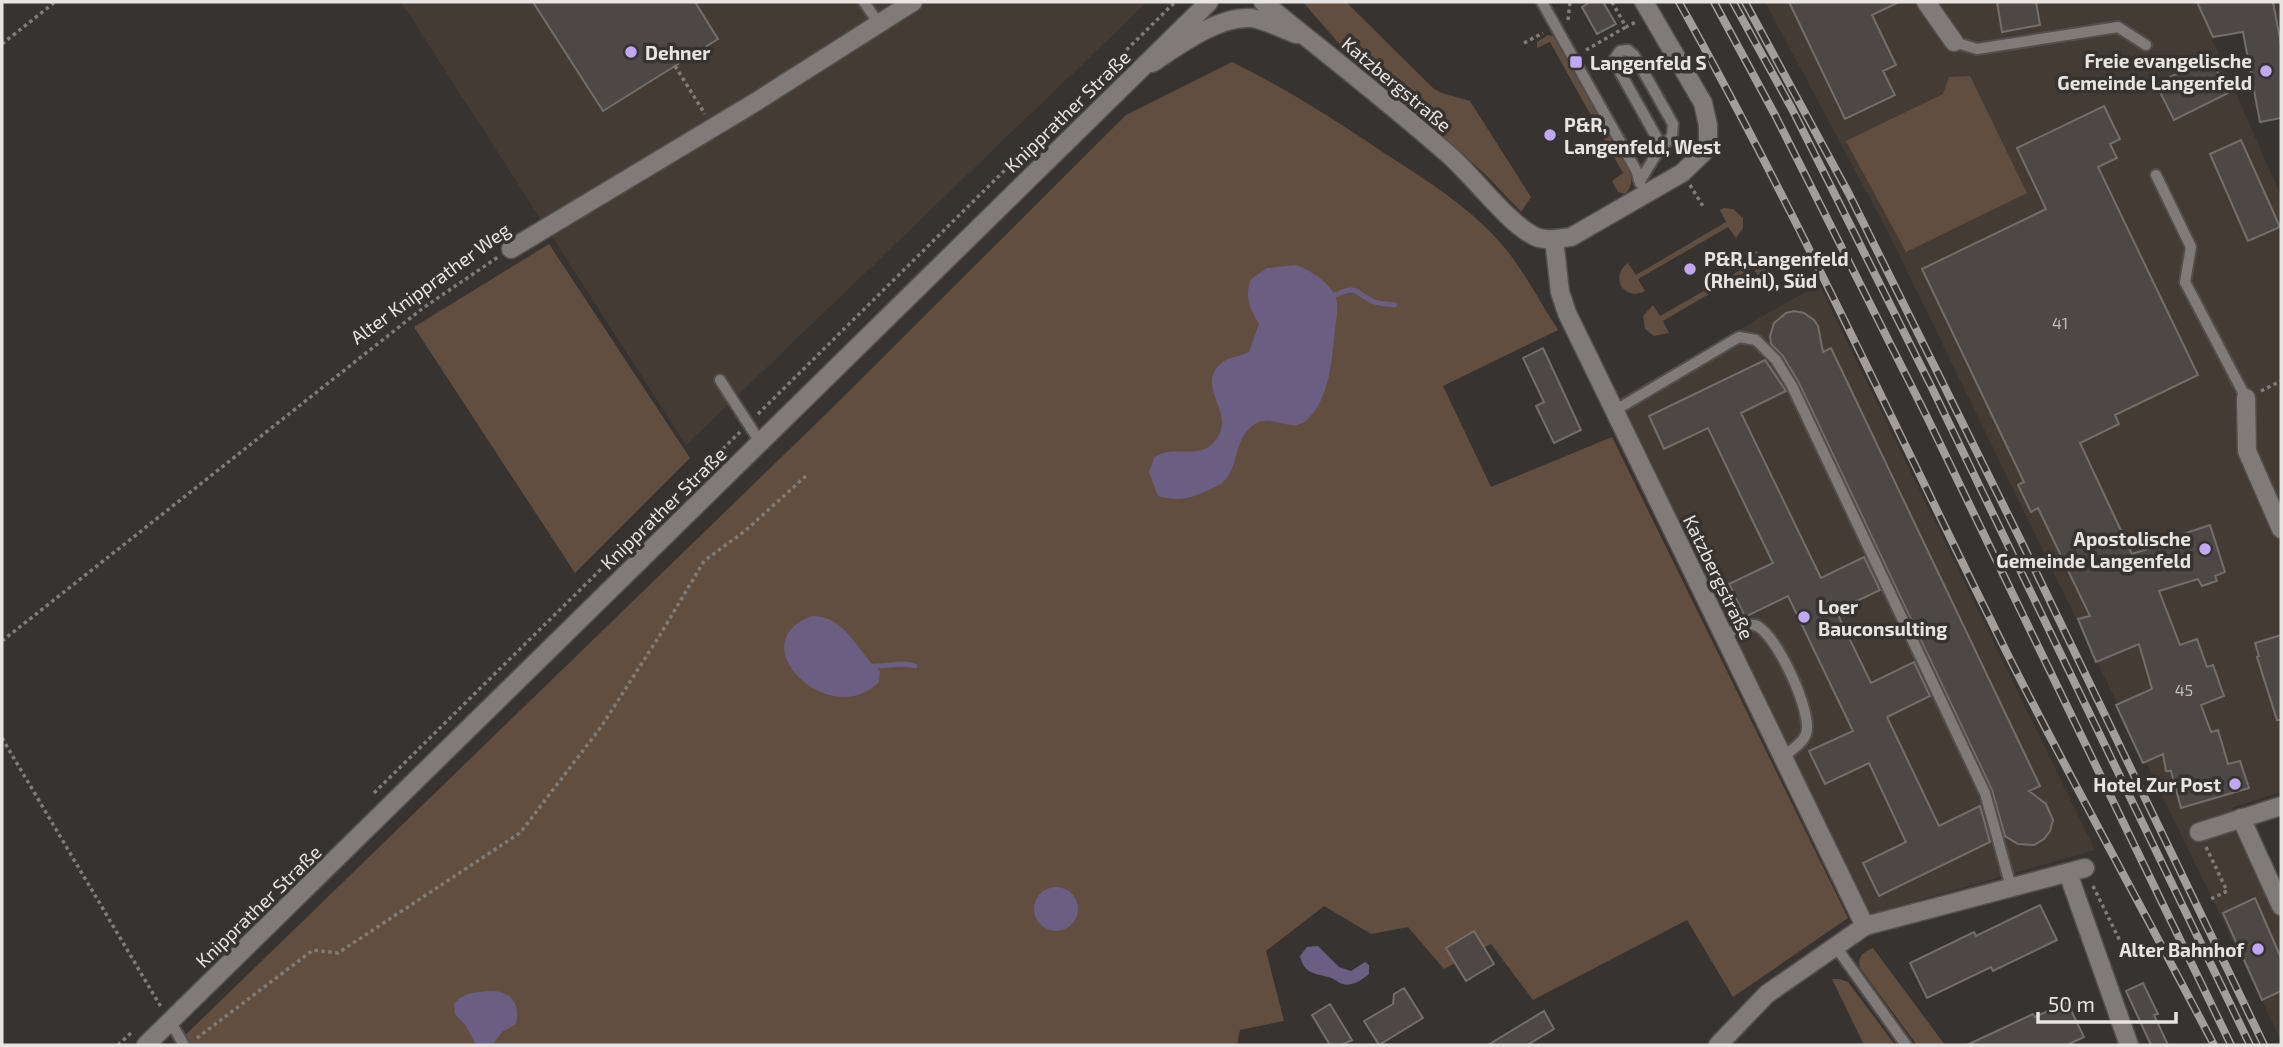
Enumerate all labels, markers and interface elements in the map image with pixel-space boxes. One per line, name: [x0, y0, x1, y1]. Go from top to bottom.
street label: Katzbergstraße: [1338, 32, 1456, 136]
place label: Dehner: [645, 41, 710, 64]
marker: Dehner: [623, 44, 639, 60]
street label: Knipprather Straße: [999, 45, 1135, 177]
place label: Freie evangelische Gemeinde Langenfeld: [2057, 49, 2252, 94]
place label: Langenfeld S: [1590, 51, 1707, 74]
marker: Langenfeld S: [1568, 54, 1584, 70]
marker: Freie evangelische Gemeinde Langenfeld: [2258, 63, 2274, 79]
place label: P&R, Langenfeld, West: [1564, 113, 1721, 158]
marker: P&R, Langenfeld, West: [1542, 127, 1558, 143]
street label: Alter Knipprather Weg: [346, 217, 515, 349]
place label: P&R,Langenfeld (Rheinl), Süd: [1704, 247, 1849, 292]
marker: P&R,Langenfeld (Rheinl), Süd: [1682, 261, 1698, 277]
house number: 41: [2052, 313, 2068, 332]
street label: Knipprather Straße: [595, 442, 731, 574]
street label: Katzbergstraße: [1679, 511, 1759, 643]
place label: Apostolische Gemeinde Langenfeld: [1996, 527, 2191, 572]
marker: Apostolische Gemeinde Langenfeld: [2197, 541, 2213, 557]
place label: Loer Bauconsulting: [1818, 595, 1947, 640]
marker: Loer Bauconsulting: [1796, 609, 1812, 625]
house number: 45: [2175, 680, 2193, 699]
place label: Hotel Zur Post: [2093, 773, 2221, 796]
marker: Hotel Zur Post: [2227, 776, 2243, 792]
street label: Knipprather Straße: [190, 840, 326, 972]
place label: Alter Bahnhof: [2119, 938, 2245, 961]
marker: Alter Bahnhof: [2250, 941, 2266, 957]
scale bar: [2038, 981, 2176, 1025]
text: 50 m: [2048, 991, 2095, 1016]

